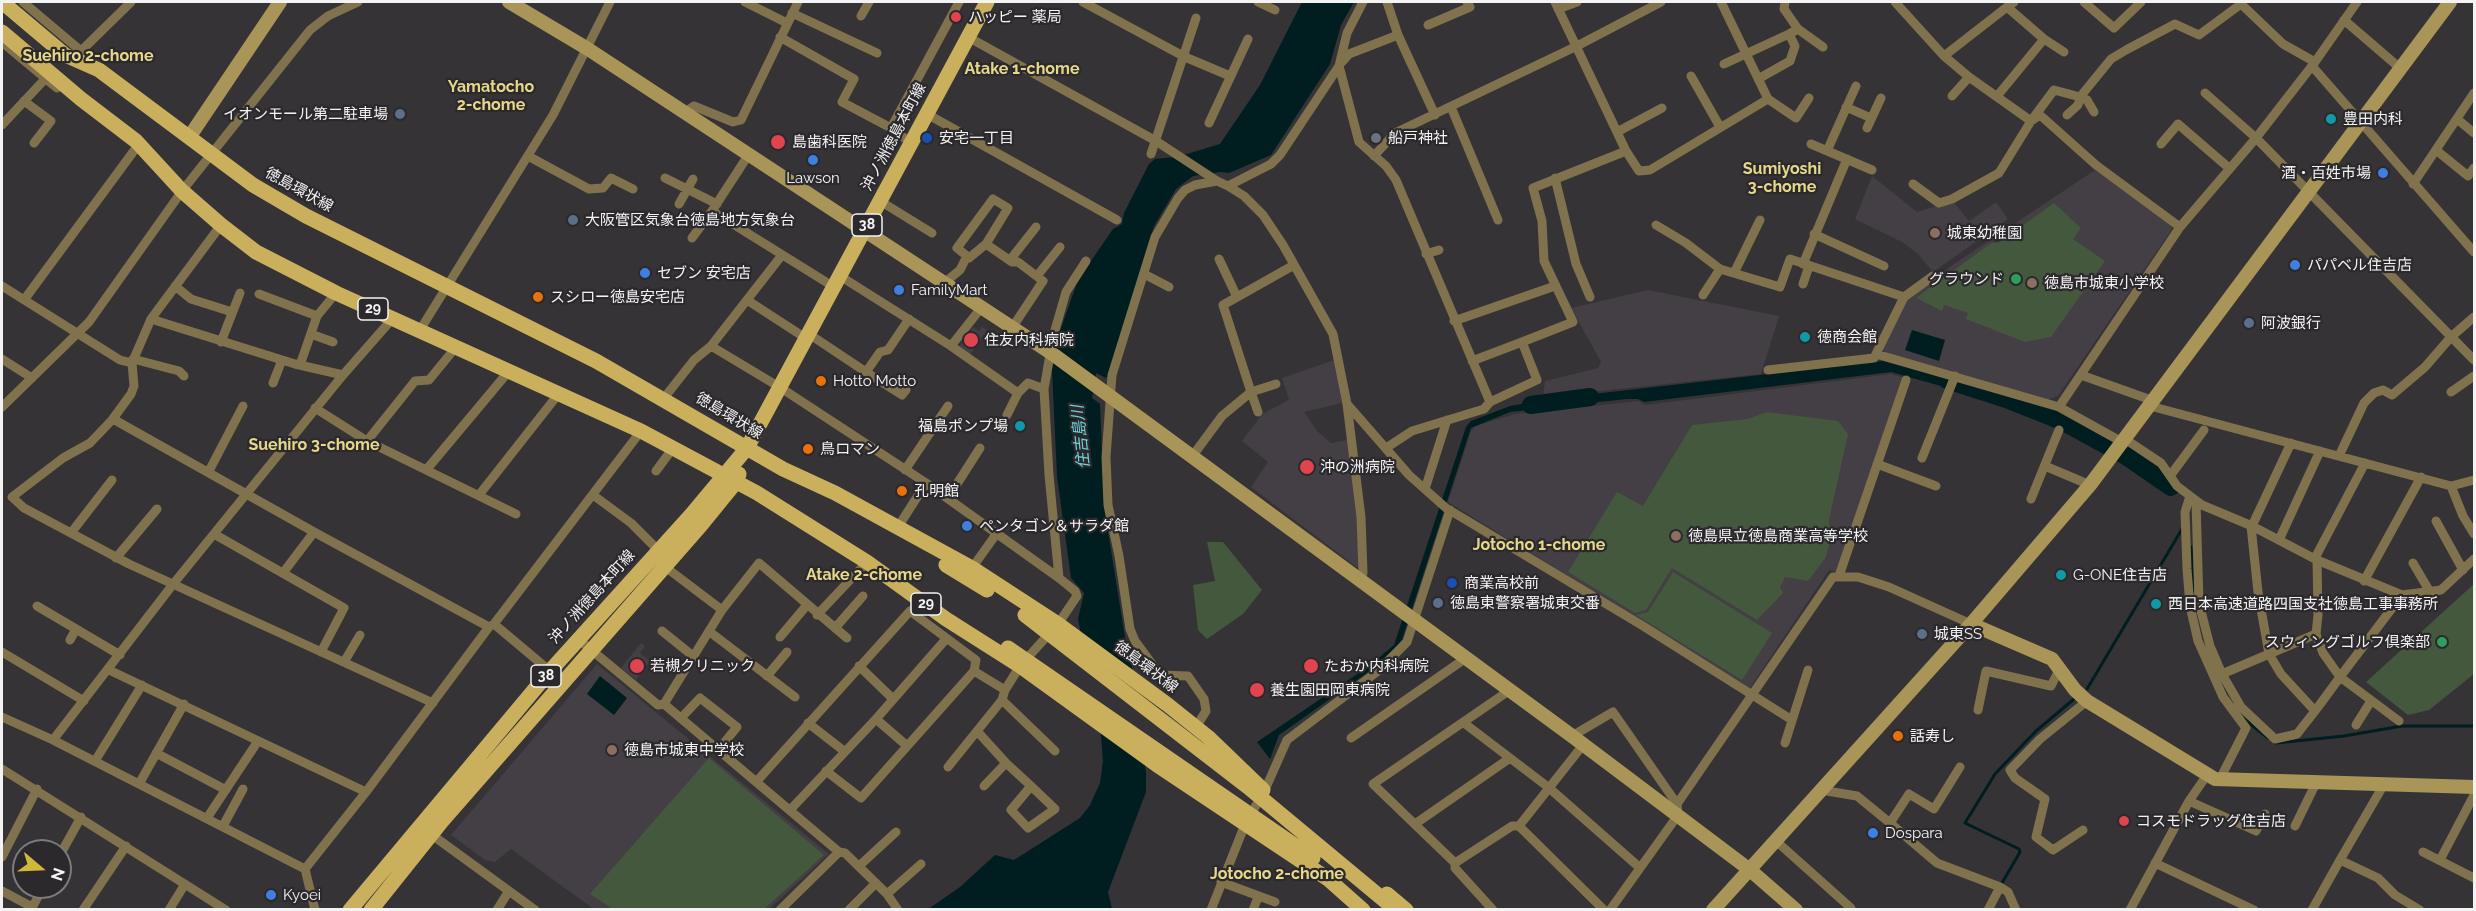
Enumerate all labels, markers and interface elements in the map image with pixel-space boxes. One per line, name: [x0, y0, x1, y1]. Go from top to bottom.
place label: ハッピー 薬局: [968, 8, 1062, 26]
marker: ハッピー 薬局: [949, 10, 963, 24]
district label: Suehiro 2-chome: [22, 46, 154, 66]
district label: Atake 1-chome: [965, 59, 1079, 79]
district label: Yamatocho 2-chome: [448, 77, 534, 115]
street label: 沖ノ洲徳島本町線: [858, 80, 930, 194]
place label: イオンモール第二駐車場: [223, 105, 388, 123]
marker: イオンモール第二駐車場: [393, 107, 407, 121]
place label: 豊田内科: [2343, 110, 2403, 128]
marker: 豊田内科: [2324, 112, 2338, 126]
place label: 安宅一丁目: [939, 129, 1014, 147]
place label: 船戸神社: [1388, 129, 1448, 147]
marker: 安宅一丁目: [920, 131, 934, 145]
marker: 船戸神社: [1369, 131, 1383, 145]
marker: 島歯科医院: [769, 133, 787, 151]
place label: 島歯科医院: [792, 133, 867, 151]
marker: Lawson: [806, 153, 820, 167]
district label: Sumiyoshi 3-chome: [1743, 159, 1821, 197]
street label: 徳島環状線: [262, 164, 336, 216]
place label: 酒・百姓市場: [2281, 164, 2371, 182]
marker: 酒・百姓市場: [2376, 166, 2390, 180]
place label: Lawson: [786, 169, 840, 187]
place label: 大阪管区気象台徳島地方気象台: [585, 211, 795, 229]
marker: 大阪管区気象台徳島地方気象台: [566, 213, 580, 227]
road number: 38: [852, 214, 882, 236]
place label: 城東幼稚園: [1947, 224, 2022, 242]
marker: 城東幼稚園: [1928, 226, 1942, 240]
place label: パパベル住吉店: [2307, 256, 2412, 274]
marker: パパベル住吉店: [2288, 258, 2302, 272]
place label: セブン 安宅店: [657, 264, 751, 282]
marker: セブン 安宅店: [638, 266, 652, 280]
place label: グラウンド: [1929, 270, 2004, 288]
marker: グラウンド: [2009, 272, 2023, 286]
place label: 徳島市城東小学校: [2044, 274, 2164, 292]
marker: 徳島市城東小学校: [2025, 276, 2039, 290]
place label: FamilyMart: [911, 281, 988, 299]
marker: FamilyMart: [892, 283, 906, 297]
place label: スシロー徳島安宅店: [550, 288, 685, 306]
marker: スシロー徳島安宅店: [531, 290, 545, 304]
road number: 29: [358, 298, 388, 320]
place label: 阿波銀行: [2261, 314, 2321, 332]
marker: 阿波銀行: [2242, 316, 2256, 330]
place label: 徳商会館: [1817, 328, 1877, 346]
marker: 徳商会館: [1798, 330, 1812, 344]
marker: 住友内科病院: [962, 331, 980, 349]
place label: 住友内科病院: [984, 331, 1074, 349]
place label: Hotto Motto: [833, 372, 916, 390]
marker: Hotto Motto: [814, 374, 828, 388]
street label: 徳島環状線: [692, 389, 766, 443]
water label: 住吉島川: [1068, 404, 1094, 470]
place label: 福島ポンプ場: [918, 417, 1008, 435]
marker: 福島ポンプ場: [1013, 419, 1027, 433]
district label: Suehiro 3-chome: [248, 435, 380, 455]
place label: 鳥ロマン: [820, 440, 880, 458]
marker: 鳥ロマン: [801, 442, 815, 456]
marker: 沖の洲病院: [1298, 458, 1316, 476]
place label: 沖の洲病院: [1320, 458, 1395, 476]
place label: 孔明館: [914, 482, 959, 500]
marker: 孔明館: [895, 484, 909, 498]
place label: ペンタゴン＆サラダ館: [979, 517, 1129, 535]
marker: ペンタゴン＆サラダ館: [960, 519, 974, 533]
place label: 徳島県立徳島商業高等学校: [1688, 527, 1868, 545]
marker: 徳島県立徳島商業高等学校: [1669, 529, 1683, 543]
district label: Jotocho 1-chome: [1473, 535, 1605, 555]
street label: 沖ノ洲徳島本町線: [545, 546, 639, 648]
district label: Atake 2-chome: [806, 565, 922, 585]
place label: G-ONE住吉店: [2073, 566, 2167, 584]
marker: G-ONE住吉店: [2054, 568, 2068, 582]
place label: 商業高校前: [1464, 574, 1539, 592]
marker: 商業高校前: [1445, 576, 1459, 590]
road number: 29: [911, 593, 941, 615]
place label: 徳島東警察署城東交番: [1450, 594, 1600, 612]
place label: 西日本高速道路四国支社徳島工事事務所: [2168, 595, 2438, 613]
marker: 徳島東警察署城東交番: [1431, 596, 1445, 610]
marker: 西日本高速道路四国支社徳島工事事務所: [2149, 597, 2163, 611]
place label: 城東SS: [1934, 625, 1982, 643]
marker: 城東SS: [1915, 627, 1929, 641]
place label: スウィングゴルフ倶楽部: [2265, 633, 2430, 651]
marker: スウィングゴルフ倶楽部: [2435, 635, 2449, 649]
street label: 徳島環状線: [1111, 637, 1181, 697]
marker: 若槻クリニック: [628, 657, 646, 675]
place label: 若槻クリニック: [650, 657, 755, 675]
marker: たおか内科病院: [1302, 657, 1320, 675]
place label: たおか内科病院: [1324, 657, 1429, 675]
road number: 38: [531, 665, 561, 687]
marker: 養生園田岡東病院: [1248, 681, 1266, 699]
place label: 養生園田岡東病院: [1270, 681, 1390, 699]
place label: 話寿し: [1910, 727, 1955, 745]
marker: 話寿し: [1891, 729, 1905, 743]
place label: 徳島市城東中学校: [624, 741, 744, 759]
marker: 徳島市城東中学校: [605, 743, 619, 757]
place label: コスモドラッグ住吉店: [2136, 812, 2286, 830]
marker: コスモドラッグ住吉店: [2117, 814, 2131, 828]
place label: Dospara: [1885, 824, 1943, 842]
marker: Dospara: [1866, 826, 1880, 840]
north arrow: [12, 839, 72, 899]
district label: Jotocho 2-chome: [1210, 864, 1344, 884]
text: N: [47, 866, 69, 883]
place label: Kyoei: [283, 886, 321, 904]
marker: Kyoei: [264, 888, 278, 902]

